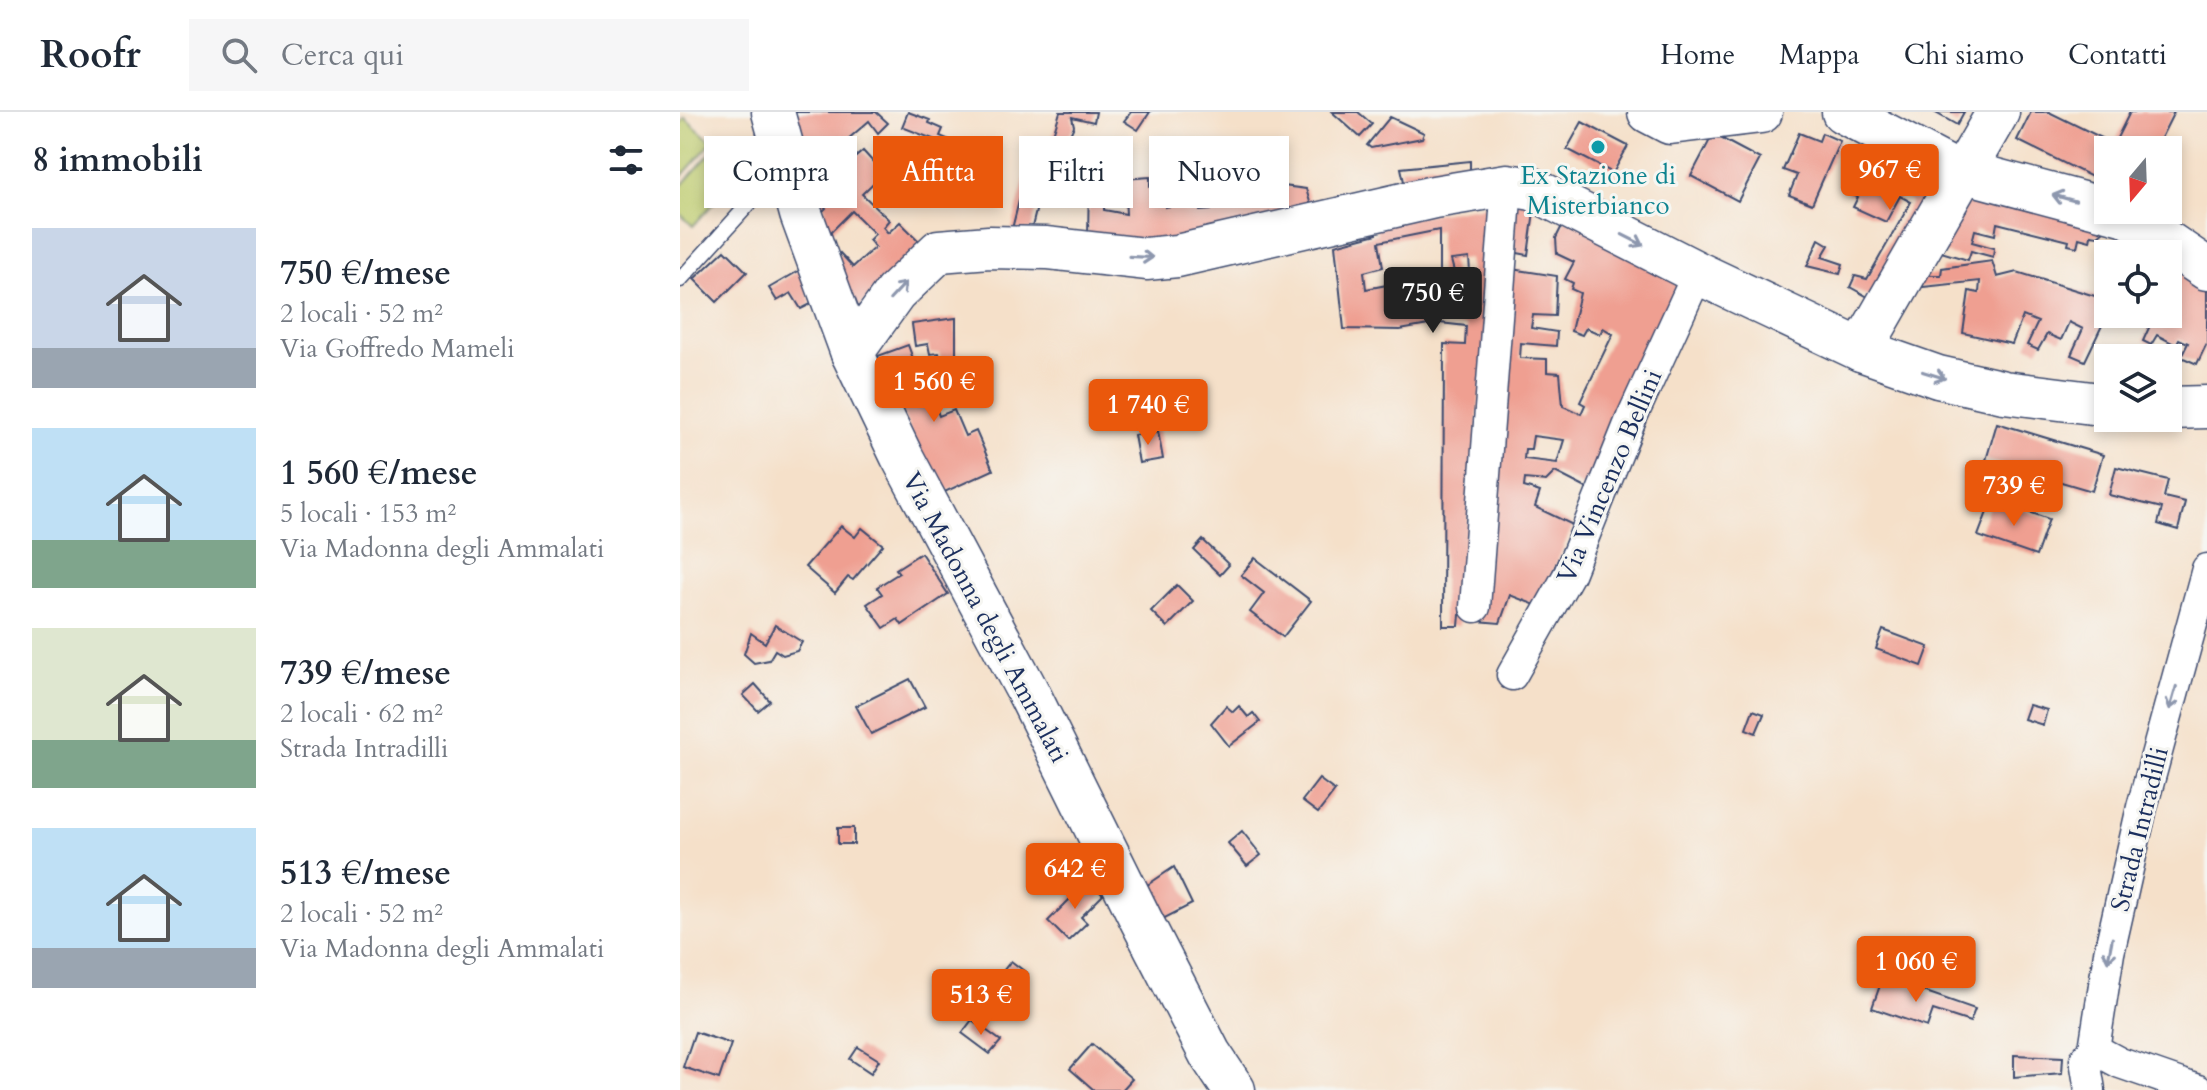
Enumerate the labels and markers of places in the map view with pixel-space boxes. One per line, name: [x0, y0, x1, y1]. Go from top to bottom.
marker: Ex Stazione di Misterbianco: [1589, 138, 1607, 156]
pin: 967 €: [1834, 144, 1946, 212]
place label: Ex Stazione di Misterbianco: [1520, 158, 1676, 223]
pin: 750 €: [1377, 267, 1489, 335]
pin: 1 560 €: [860, 356, 1008, 424]
pin: 1 740 €: [1074, 379, 1222, 447]
pin: 739 €: [1958, 460, 2070, 528]
pin: 642 €: [1019, 843, 1131, 911]
pin: 1 060 €: [1842, 936, 1990, 1004]
pin: 513 €: [925, 969, 1037, 1037]

